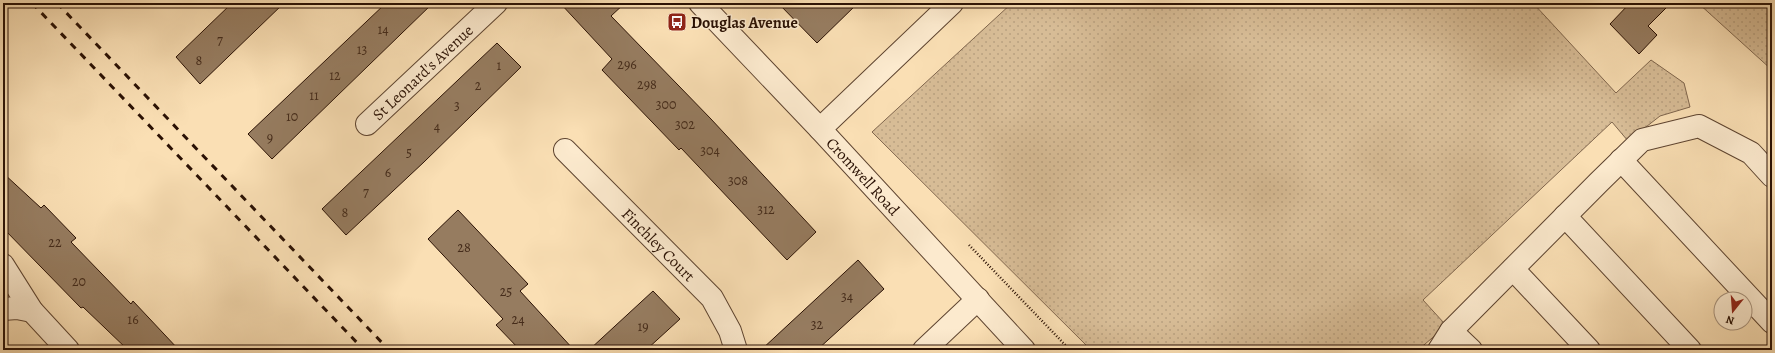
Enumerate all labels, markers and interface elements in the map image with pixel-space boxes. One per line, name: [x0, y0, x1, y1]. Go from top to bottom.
bus stop icon: Douglas Avenue: [666, 11, 688, 33]
place label: Douglas Avenue: [691, 12, 798, 34]
street label: St Leonard's Avenue: [368, 20, 478, 126]
house number: 14: [377, 20, 389, 39]
house number: 7: [217, 31, 223, 50]
house number: 13: [357, 40, 367, 59]
house number: 8: [196, 51, 203, 70]
house number: 296: [617, 55, 637, 74]
house number: 1: [497, 56, 502, 75]
house number: 12: [329, 66, 341, 85]
house number: 298: [637, 75, 657, 94]
house number: 2: [475, 76, 482, 95]
house number: 11: [309, 86, 319, 105]
house number: 300: [656, 95, 676, 114]
house number: 3: [454, 96, 460, 115]
house number: 10: [286, 107, 298, 126]
house number: 302: [675, 115, 695, 134]
house number: 4: [434, 117, 440, 136]
house number: 9: [267, 128, 273, 147]
street label: Cromwell Road: [821, 133, 905, 221]
house number: 304: [700, 141, 720, 160]
house number: 5: [406, 143, 412, 162]
house number: 6: [385, 163, 391, 182]
house number: 308: [728, 171, 748, 190]
house number: 7: [363, 183, 369, 202]
house number: 312: [757, 200, 775, 219]
house number: 8: [342, 203, 349, 222]
street label: Finchley Court: [617, 203, 700, 287]
house number: 22: [48, 233, 62, 252]
house number: 28: [457, 238, 471, 257]
house number: 20: [72, 272, 86, 291]
house number: 25: [500, 282, 512, 301]
house number: 34: [841, 287, 853, 306]
north arrow: [1713, 291, 1753, 331]
house number: 16: [127, 310, 139, 329]
house number: 24: [512, 310, 525, 329]
text: N: [1724, 312, 1736, 328]
house number: 32: [811, 315, 824, 334]
house number: 19: [637, 317, 649, 336]

